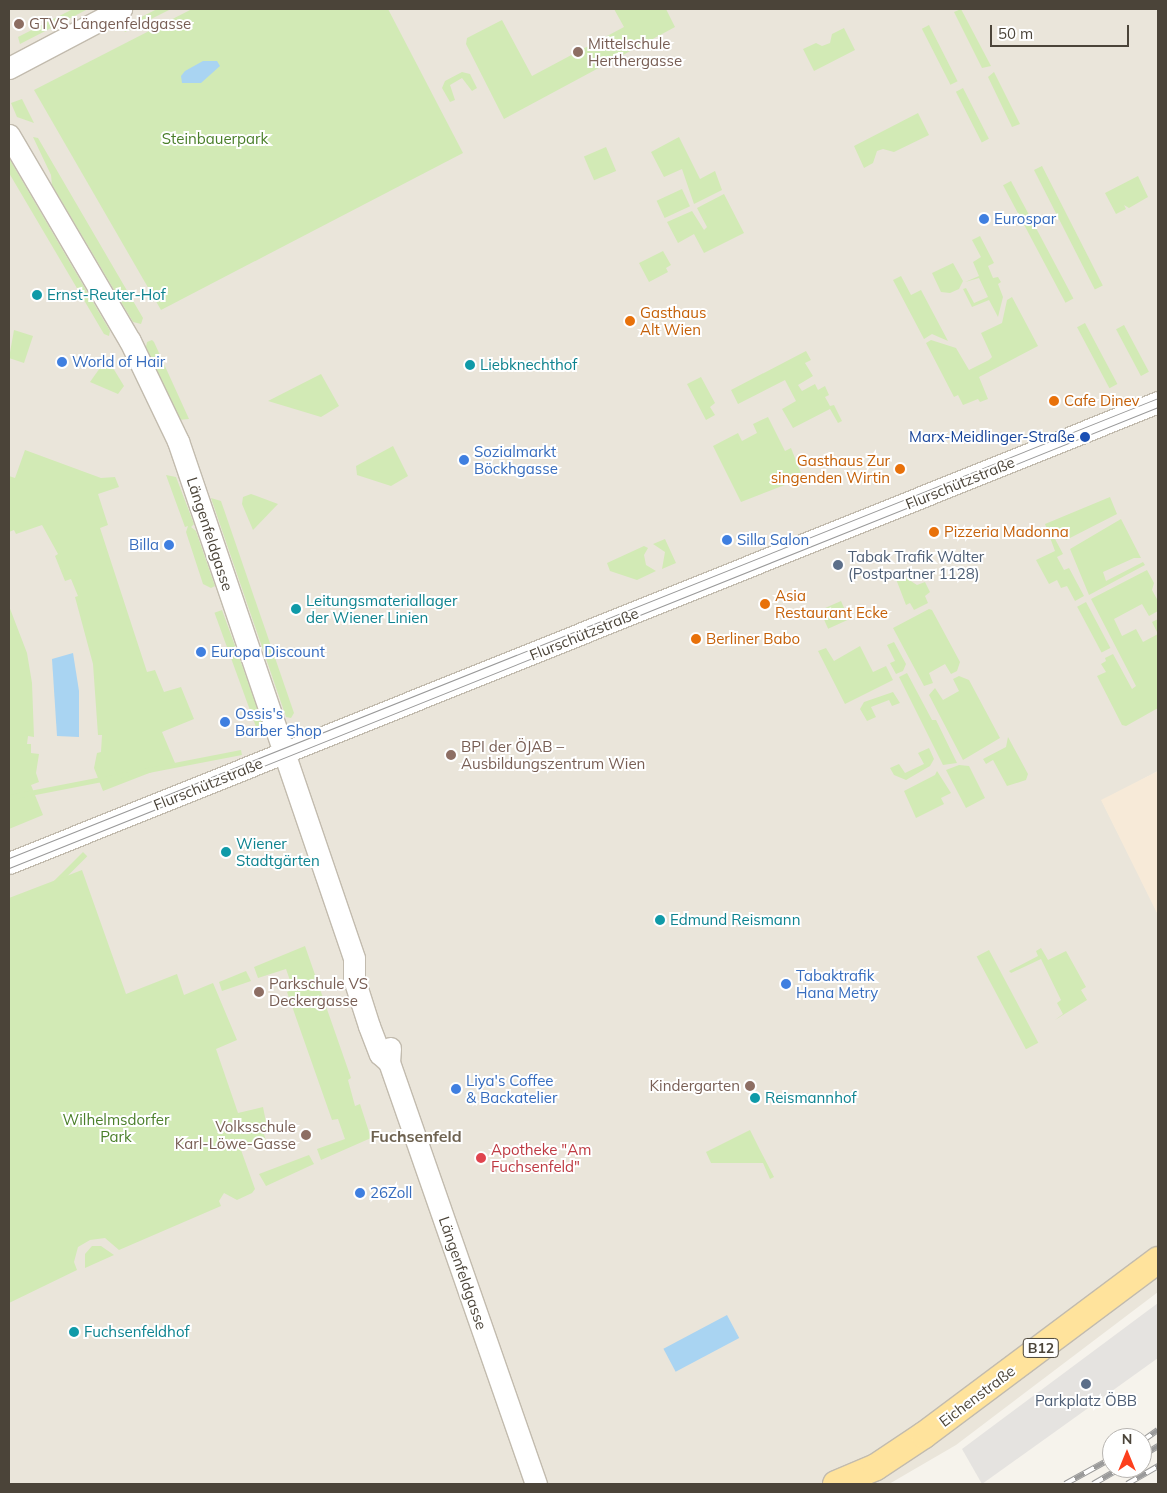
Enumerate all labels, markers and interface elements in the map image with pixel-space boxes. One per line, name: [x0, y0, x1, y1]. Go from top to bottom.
place label: GTVS Längenfeldgasse: [29, 15, 191, 33]
scale bar: [992, 15, 1131, 47]
marker: GTVS Längenfeldgasse: [13, 18, 25, 30]
text: 50 m: [998, 24, 1033, 43]
place label: Mittelschule Herthergasse: [588, 34, 682, 69]
marker: Mittelschule Herthergasse: [572, 46, 584, 58]
park label: Steinbauerpark: [162, 130, 268, 148]
place label: Eurospar: [994, 210, 1056, 228]
marker: Eurospar: [978, 213, 990, 225]
place label: Ernst-Reuter-Hof: [47, 286, 166, 304]
marker: Ernst-Reuter-Hof: [31, 289, 43, 301]
place label: Gasthaus Alt Wien: [640, 303, 706, 338]
marker: Gasthaus Alt Wien: [624, 315, 636, 327]
place label: World of Hair: [72, 353, 165, 371]
marker: World of Hair: [56, 356, 68, 368]
place label: Liebknechthof: [480, 356, 577, 374]
marker: Liebknechthof: [464, 359, 476, 371]
place label: Cafe Dinev: [1064, 392, 1140, 410]
marker: Cafe Dinev: [1048, 395, 1060, 407]
place label: Marx-Meidlinger-Straße: [909, 428, 1075, 446]
marker: Marx-Meidlinger-Straße: [1079, 431, 1091, 443]
place label: Sozialmarkt Böckhgasse: [474, 442, 558, 477]
place label: Gasthaus Zur singenden Wirtin: [771, 451, 890, 486]
street label: Flurschützstraße: [903, 453, 1017, 513]
marker: Sozialmarkt Böckhgasse: [458, 454, 470, 466]
marker: Gasthaus Zur singenden Wirtin: [894, 463, 906, 475]
street label: Längenfeldgasse: [183, 475, 237, 593]
place label: Pizzeria Madonna: [944, 523, 1069, 541]
marker: Pizzeria Madonna: [928, 526, 940, 538]
place label: Silla Salon: [737, 531, 809, 549]
marker: Silla Salon: [721, 534, 733, 546]
place label: Billa: [129, 536, 159, 554]
marker: Billa: [163, 539, 175, 551]
place label: Tabak Trafik Walter (Postpartner 1128): [848, 547, 984, 582]
marker: Tabak Trafik Walter (Postpartner 1128): [832, 559, 844, 571]
place label: Asia Restaurant Ecke: [775, 586, 888, 621]
place label: Leitungsmateriallager der Wiener Linien: [306, 591, 457, 626]
marker: Asia Restaurant Ecke: [759, 598, 771, 610]
marker: Leitungsmateriallager der Wiener Linien: [290, 603, 302, 615]
street label: Flurschützstraße: [527, 604, 641, 664]
place label: Berliner Babo: [706, 630, 800, 648]
marker: Berliner Babo: [690, 633, 702, 645]
place label: Europa Discount: [211, 643, 325, 661]
marker: Europa Discount: [195, 646, 207, 658]
place label: Ossis's Barber Shop: [235, 704, 322, 739]
marker: Ossis's Barber Shop: [219, 716, 231, 728]
place label: BPI der ÖJAB – Ausbildungszentrum Wien: [461, 737, 645, 772]
marker: BPI der ÖJAB – Ausbildungszentrum Wien: [445, 749, 457, 761]
street label: Flurschützstraße: [151, 754, 265, 814]
place label: Wiener Stadtgärten: [236, 834, 320, 869]
marker: Wiener Stadtgärten: [220, 846, 232, 858]
place label: Edmund Reismann: [670, 911, 800, 929]
marker: Edmund Reismann: [654, 914, 666, 926]
place label: Tabaktrafik Hana Metry: [796, 966, 878, 1001]
place label: Parkschule VS Deckergasse: [269, 974, 368, 1009]
marker: Tabaktrafik Hana Metry: [780, 978, 792, 990]
marker: Parkschule VS Deckergasse: [253, 986, 265, 998]
place label: Liya's Coffee & Backatelier: [466, 1071, 557, 1106]
place label: Kindergarten: [650, 1077, 740, 1095]
marker: Kindergarten: [744, 1080, 756, 1092]
marker: Liya's Coffee & Backatelier: [450, 1083, 462, 1095]
place label: Reismannhof: [765, 1089, 856, 1107]
marker: Reismannhof: [749, 1092, 761, 1104]
park label: Wilhelmsdorfer Park: [63, 1110, 169, 1145]
place label: Volksschule Karl-Löwe-Gasse: [175, 1117, 296, 1152]
district label: Fuchsenfeld: [370, 1126, 462, 1146]
marker: Volksschule Karl-Löwe-Gasse: [300, 1129, 312, 1141]
place label: Apotheke "Am Fuchsenfeld": [491, 1140, 591, 1175]
marker: Apotheke "Am Fuchsenfeld": [475, 1152, 487, 1164]
place label: 26Zoll: [370, 1184, 412, 1202]
marker: 26Zoll: [354, 1187, 366, 1199]
street label: Längenfeldgasse: [435, 1214, 491, 1332]
place label: Fuchsenfeldhof: [84, 1323, 189, 1341]
marker: Fuchsenfeldhof: [68, 1326, 80, 1338]
road number: B12: [1022, 1336, 1060, 1360]
street label: Eichenstraße: [936, 1362, 1018, 1430]
marker: Parkplatz ÖBB: [1080, 1378, 1092, 1390]
place label: Parkplatz ÖBB: [1035, 1392, 1137, 1410]
north arrow: [1102, 1428, 1152, 1478]
text: N: [1122, 1430, 1132, 1448]

